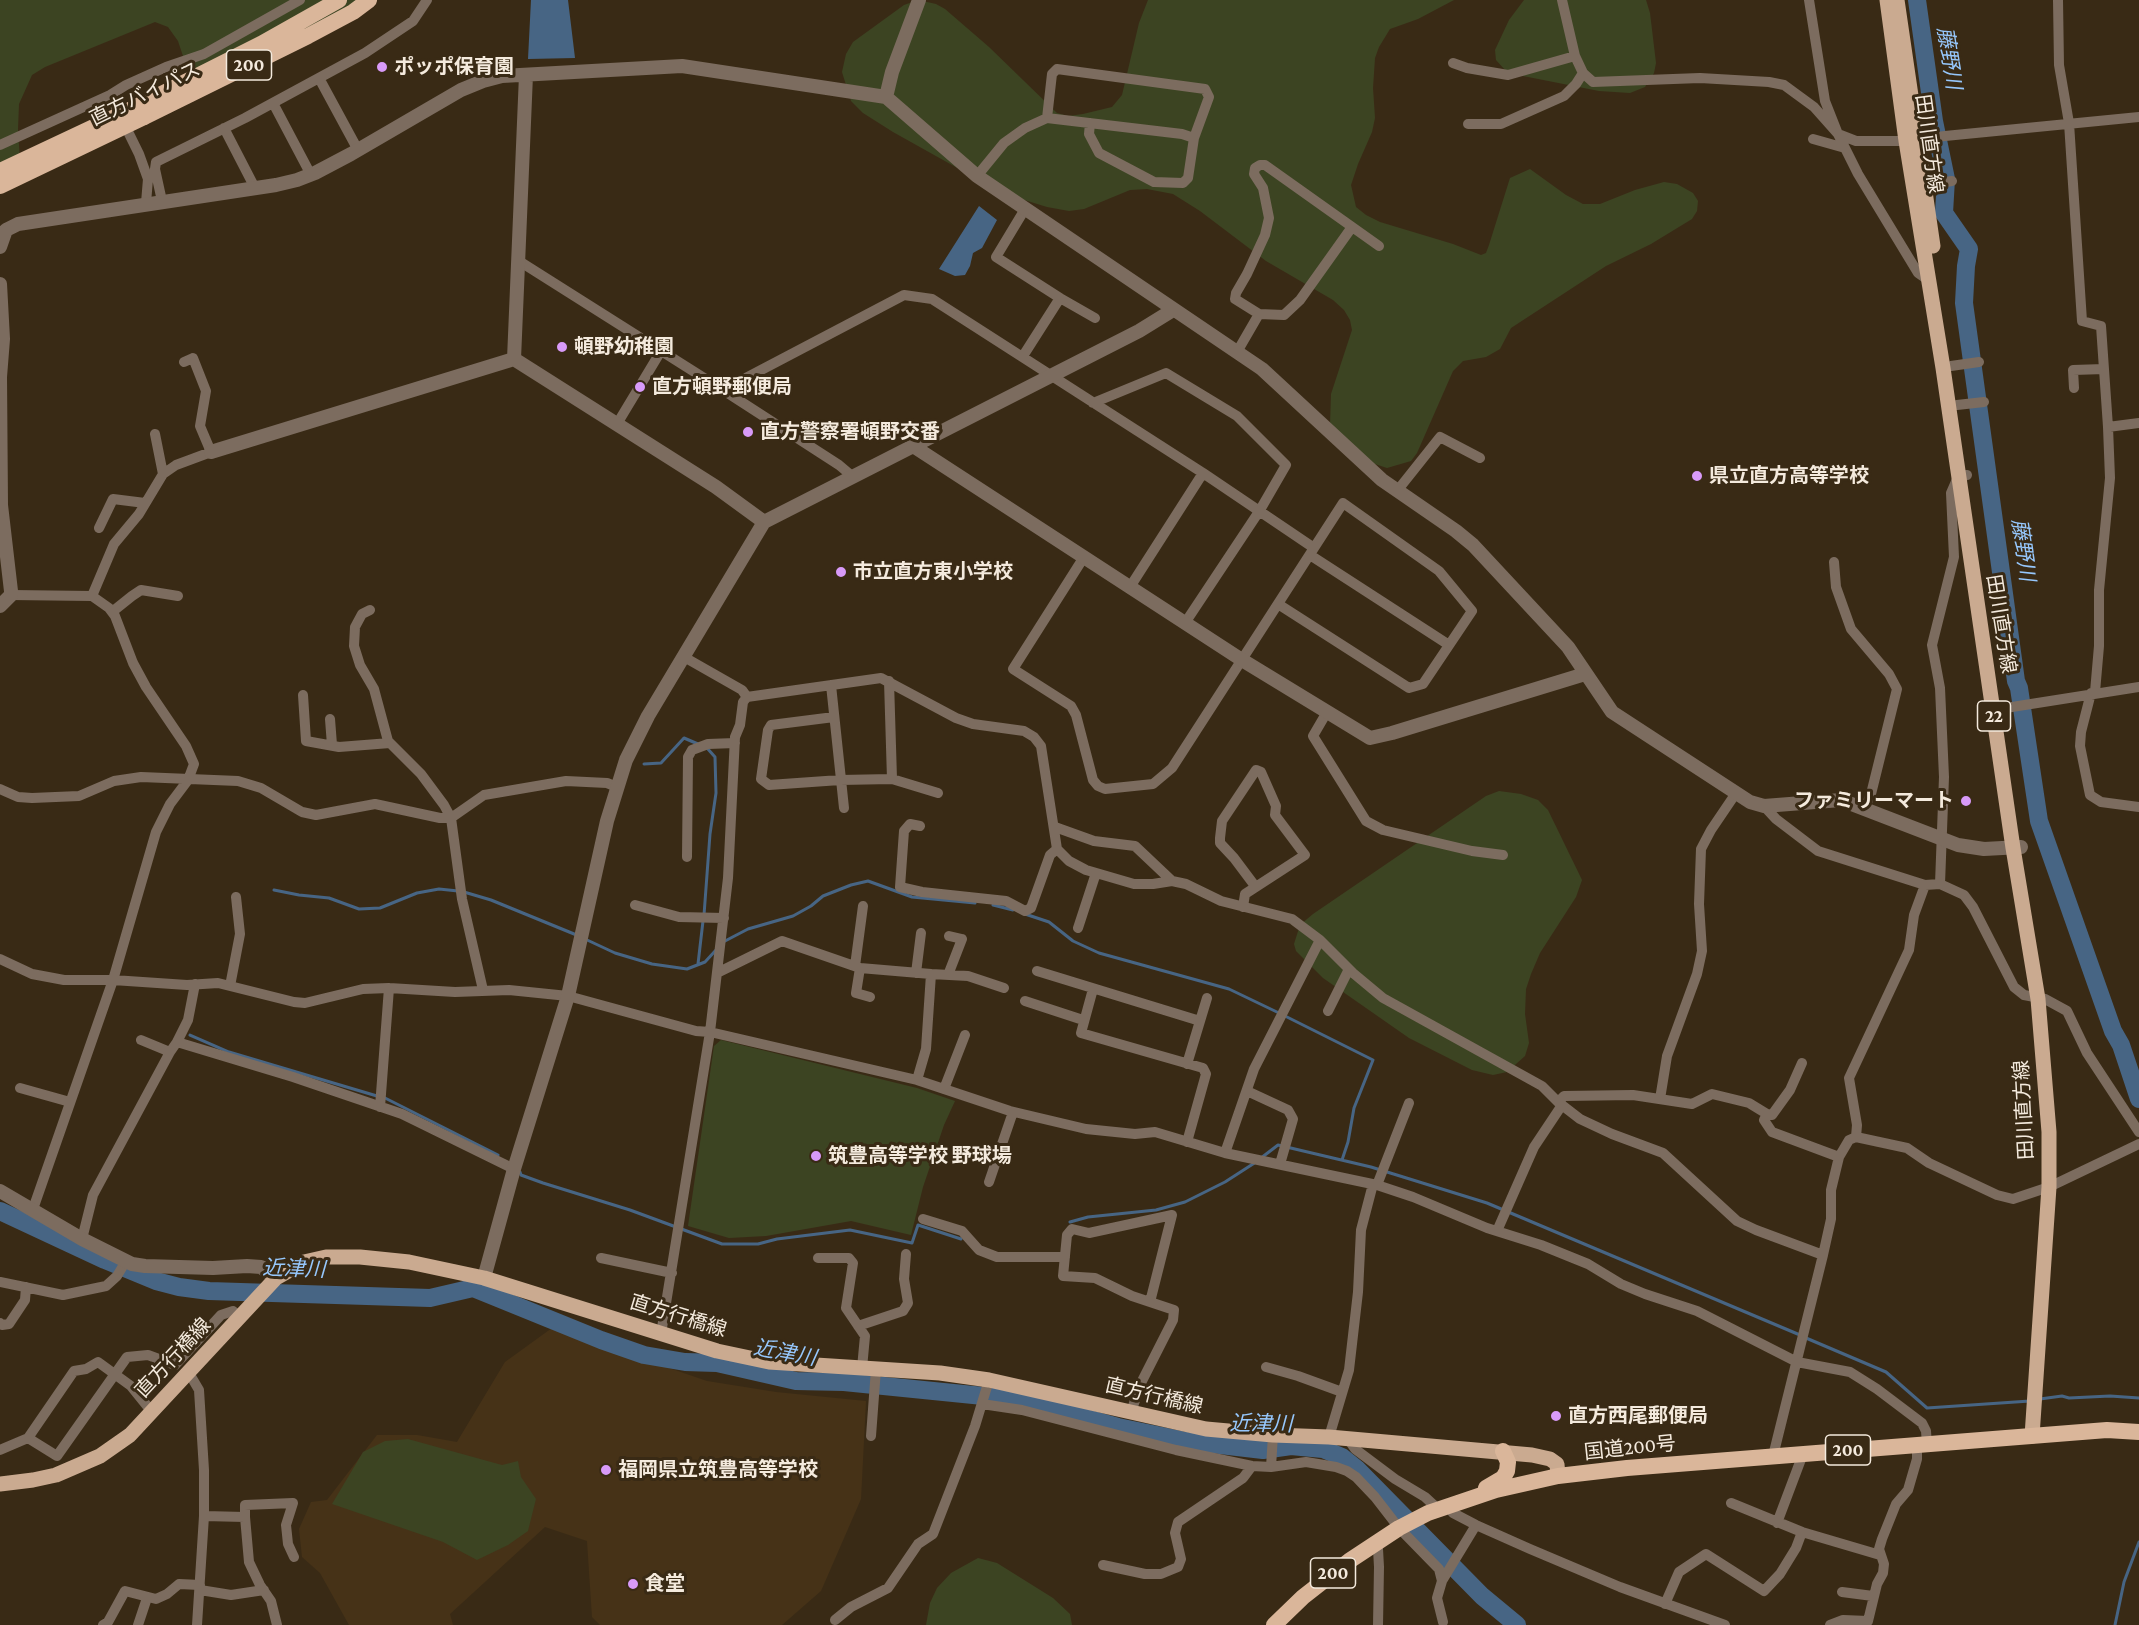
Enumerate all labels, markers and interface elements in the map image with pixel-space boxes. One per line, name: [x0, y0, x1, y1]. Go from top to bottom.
water label: 藤野川: [1932, 25, 1966, 91]
road number: 200: [226, 50, 272, 80]
place label: ポッポ保育園: [394, 55, 514, 79]
street label: 直方バイパス: [86, 57, 204, 131]
marker: ポッポ保育園: [375, 60, 389, 74]
street label: 田川直方線: [1910, 93, 1948, 195]
place label: 頓野幼稚園: [574, 335, 674, 359]
marker: 頓野幼稚園: [555, 340, 569, 354]
place label: 直方頓野郵便局: [652, 375, 792, 399]
marker: 直方頓野郵便局: [633, 380, 647, 394]
place label: 直方警察署頓野交番: [760, 420, 940, 444]
marker: 直方警察署頓野交番: [741, 425, 755, 439]
place label: 県立直方高等学校: [1709, 464, 1869, 488]
marker: 県立直方高等学校: [1690, 469, 1704, 483]
water label: 藤野川: [2006, 517, 2040, 583]
place label: 市立直方東小学校: [853, 560, 1013, 584]
marker: 市立直方東小学校: [834, 565, 848, 579]
street label: 田川直方線: [1981, 573, 2021, 675]
road number: 22: [1978, 701, 2010, 731]
place label: ファミリーマート: [1794, 789, 1954, 813]
marker: ファミリーマート: [1959, 794, 1973, 808]
street label: 田川直方線: [2009, 1059, 2039, 1161]
place label: 筑豊高等学校 野球場: [828, 1144, 1012, 1168]
marker: 筑豊高等学校 野球場: [809, 1149, 823, 1163]
water label: 近津川: [262, 1255, 326, 1283]
street label: 直方行橋線: [627, 1290, 729, 1342]
street label: 直方行橋線: [130, 1313, 216, 1403]
water label: 近津川: [752, 1335, 818, 1371]
street label: 直方行橋線: [1103, 1373, 1205, 1419]
place label: 直方西尾郵便局: [1568, 1404, 1708, 1428]
marker: 直方西尾郵便局: [1549, 1409, 1563, 1423]
water label: 近津川: [1229, 1411, 1293, 1437]
street label: 国道200号: [1583, 1431, 1677, 1465]
road number: 200: [1826, 1435, 1870, 1465]
place label: 福岡県立筑豊高等学校: [618, 1458, 818, 1482]
marker: 福岡県立筑豊高等学校: [599, 1463, 613, 1477]
road number: 200: [1310, 1558, 1356, 1588]
place label: 食堂: [645, 1572, 685, 1596]
marker: 食堂: [626, 1577, 640, 1591]

